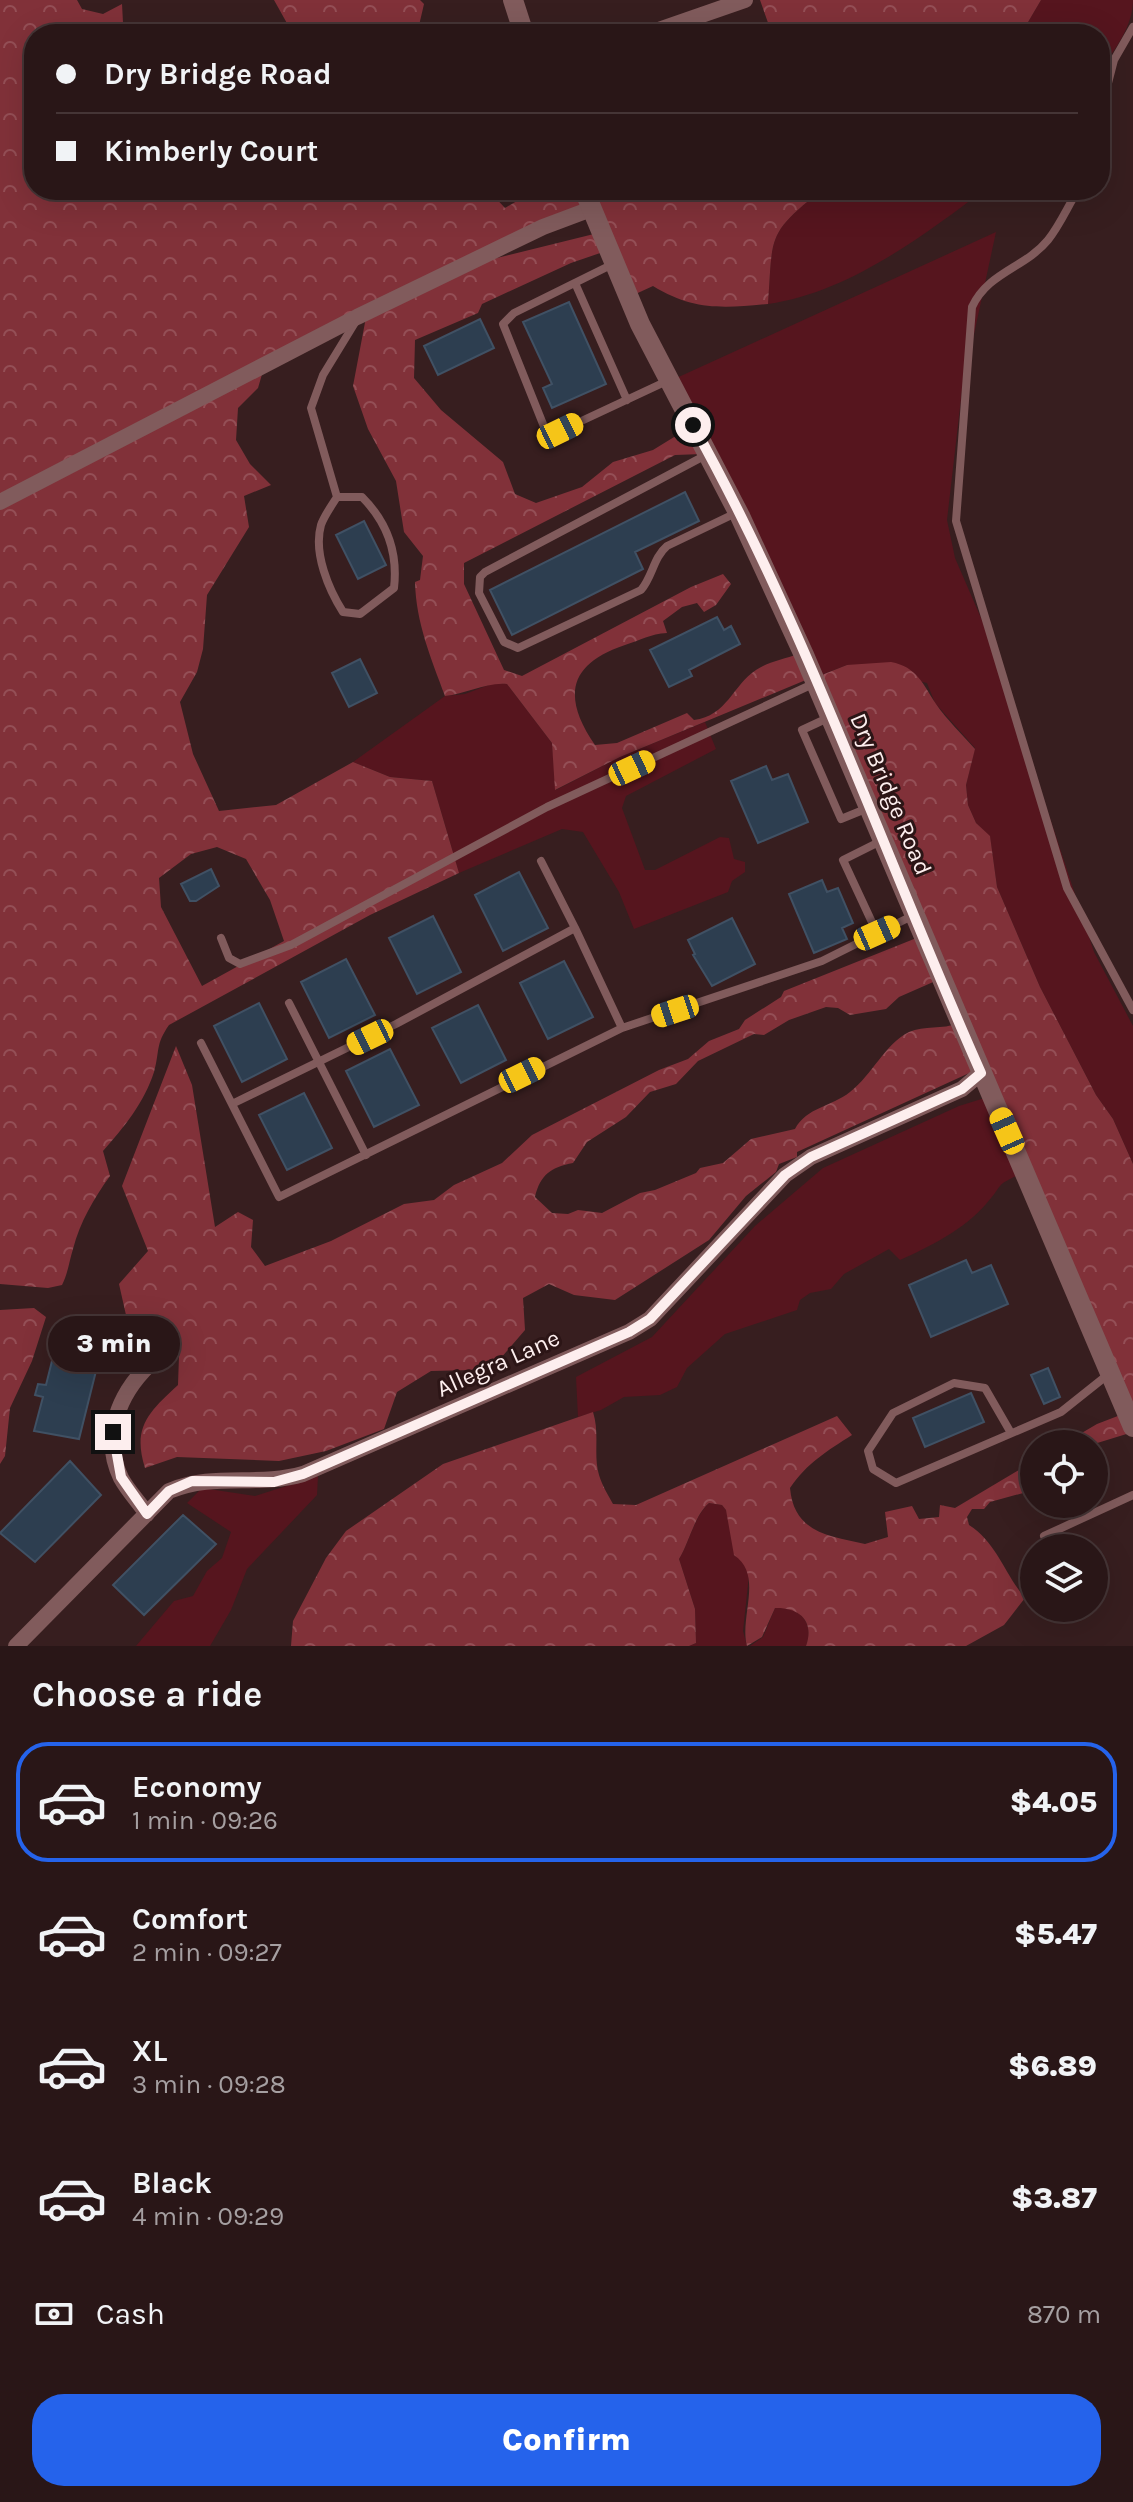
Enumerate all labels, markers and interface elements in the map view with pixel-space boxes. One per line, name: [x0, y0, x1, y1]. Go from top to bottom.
text: Dry Bridge Road: [104, 56, 332, 92]
text: Kimberly Court: [104, 133, 318, 169]
route start: [675, 407, 711, 443]
car: [533, 410, 587, 452]
street label: Dry Bridge Road: [844, 709, 938, 879]
car: [605, 747, 659, 789]
car: [850, 912, 904, 954]
car: [648, 992, 702, 1030]
car: [343, 1016, 397, 1058]
car: [495, 1054, 549, 1096]
car: [986, 1104, 1028, 1158]
callout: 3 min: [47, 1316, 179, 1372]
street label: Allegra Lane: [432, 1323, 564, 1403]
text: 3 min: [76, 1328, 152, 1359]
route end: [95, 1414, 131, 1450]
map controls: [1020, 1430, 1108, 1622]
button: locate: [1020, 1430, 1108, 1518]
button: layers: [1020, 1534, 1108, 1622]
text: Choose a ride: [32, 1673, 262, 1715]
icon: car: [36, 1766, 108, 1838]
text: Economy: [132, 1769, 262, 1805]
text: $4.05: [1010, 1784, 1097, 1820]
text: 1 min · 09:26: [132, 1805, 278, 1836]
icon: car: [36, 1898, 108, 1970]
text: Comfort: [132, 1901, 248, 1937]
text: $5.47: [1014, 1916, 1097, 1952]
text: 2 min · 09:27: [132, 1937, 282, 1968]
icon: car: [36, 2030, 108, 2102]
text: XL: [132, 2033, 167, 2069]
text: $6.89: [1008, 2048, 1097, 2084]
text: 3 min · 09:28: [132, 2069, 286, 2100]
icon: car: [36, 2162, 108, 2234]
text: Black: [132, 2165, 212, 2201]
text: $3.87: [1011, 2180, 1097, 2216]
text: 4 min · 09:29: [132, 2201, 284, 2232]
icon: cash: [32, 2292, 76, 2336]
text: Cash: [96, 2296, 165, 2332]
text: 870 m: [1027, 2299, 1101, 2330]
button: Confirm: [32, 2394, 1101, 2486]

